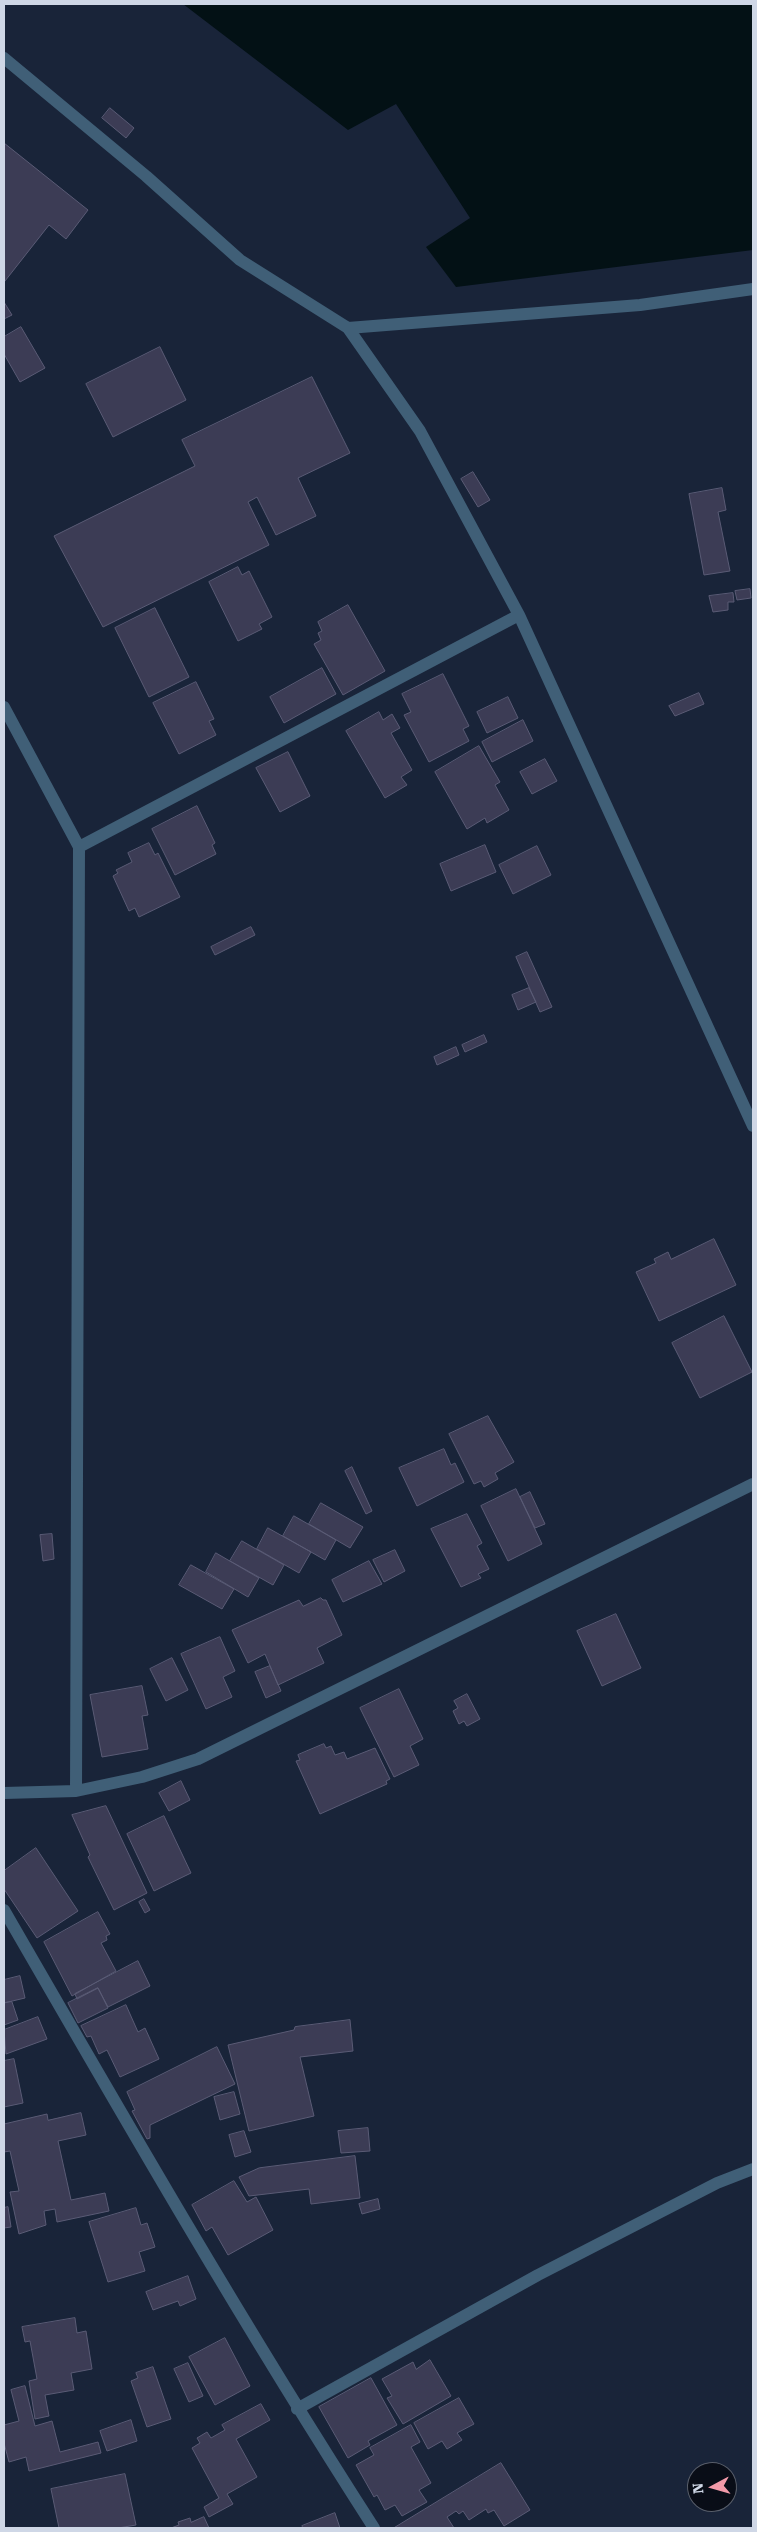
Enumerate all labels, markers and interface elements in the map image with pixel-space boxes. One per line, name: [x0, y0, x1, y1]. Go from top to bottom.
north arrow: [687, 2462, 737, 2512]
text: N: [690, 2482, 707, 2495]

